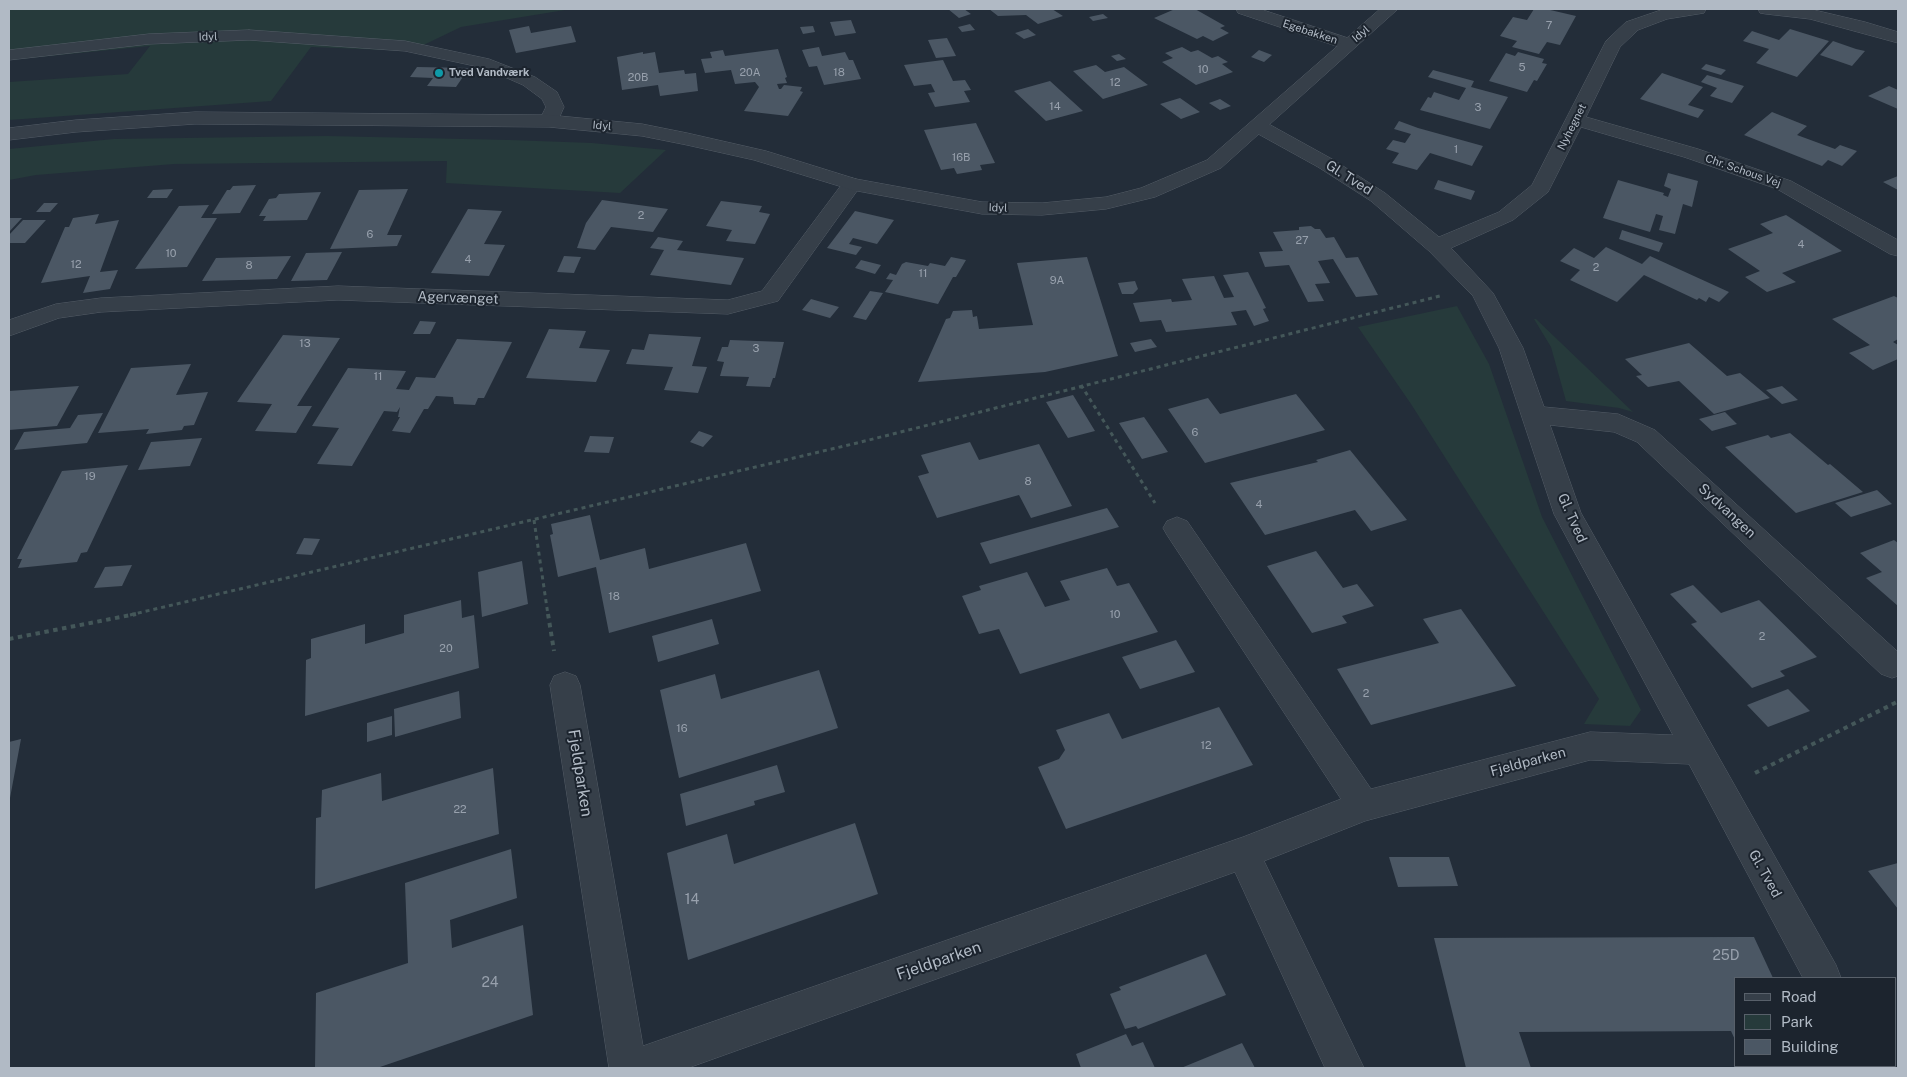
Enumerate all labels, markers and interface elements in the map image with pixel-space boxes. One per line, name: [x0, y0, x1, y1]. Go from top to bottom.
street label: Egebakken: [1281, 17, 1339, 47]
house number: 7: [1546, 19, 1552, 33]
street label: Idyl: [1350, 23, 1372, 45]
street label: Idyl: [198, 30, 218, 44]
house number: 5: [1518, 61, 1526, 75]
house number: 10: [1197, 63, 1209, 77]
place label: Tved Vandværk: [449, 66, 529, 80]
house number: 20A: [739, 66, 761, 80]
house number: 18: [833, 66, 845, 80]
marker: Tved Vandværk: [433, 67, 445, 79]
house number: 20B: [628, 71, 648, 85]
house number: 12: [1109, 76, 1121, 90]
house number: 14: [1049, 100, 1061, 114]
house number: 3: [1475, 101, 1481, 115]
street label: Nyhegnet: [1555, 102, 1589, 152]
street label: Idyl: [592, 119, 612, 133]
house number: 1: [1454, 143, 1458, 157]
house number: 16B: [952, 151, 970, 165]
street label: Chr. Schous Vej: [1703, 152, 1783, 190]
street label: Gl. Tved: [1322, 157, 1376, 199]
street label: Idyl: [988, 201, 1008, 215]
house number: 2: [638, 209, 644, 223]
house number: 6: [367, 228, 373, 242]
house number: 27: [1295, 234, 1309, 248]
house number: 4: [1798, 238, 1804, 252]
house number: 10: [165, 247, 177, 261]
house number: 4: [465, 253, 471, 267]
house number: 12: [70, 258, 82, 272]
house number: 8: [245, 259, 253, 273]
house number: 2: [1593, 261, 1599, 275]
house number: 11: [919, 267, 927, 281]
house number: 9A: [1050, 274, 1064, 288]
street label: Agervænget: [417, 288, 499, 308]
house number: 13: [299, 337, 311, 351]
house number: 3: [753, 342, 759, 356]
house number: 11: [374, 370, 382, 384]
house number: 6: [1192, 426, 1198, 440]
house number: 19: [84, 470, 96, 484]
house number: 8: [1024, 475, 1032, 489]
street label: Sydvangen: [1695, 480, 1759, 542]
street label: Gl. Tved: [1554, 491, 1590, 545]
house number: 4: [1256, 498, 1262, 512]
house number: 18: [608, 590, 620, 604]
house number: 10: [1109, 608, 1121, 622]
house number: 2: [1759, 630, 1765, 644]
house number: 20: [439, 642, 453, 656]
house number: 2: [1363, 687, 1369, 701]
house number: 16: [676, 722, 688, 736]
street label: Fjeldparken: [564, 728, 596, 818]
house number: 12: [1200, 739, 1212, 753]
street label: Fjeldparken: [1489, 744, 1567, 780]
house number: 22: [453, 803, 467, 817]
street label: Gl. Tved: [1745, 847, 1785, 901]
house number: 14: [685, 892, 699, 908]
street label: Fjeldparken: [894, 938, 984, 984]
house number: 25D: [1712, 948, 1740, 964]
house number: 24: [481, 975, 499, 991]
legend: [1734, 977, 1897, 1067]
text: Road: [1781, 988, 1817, 1005]
text: Park: [1781, 1013, 1813, 1030]
text: Building: [1781, 1038, 1839, 1055]

